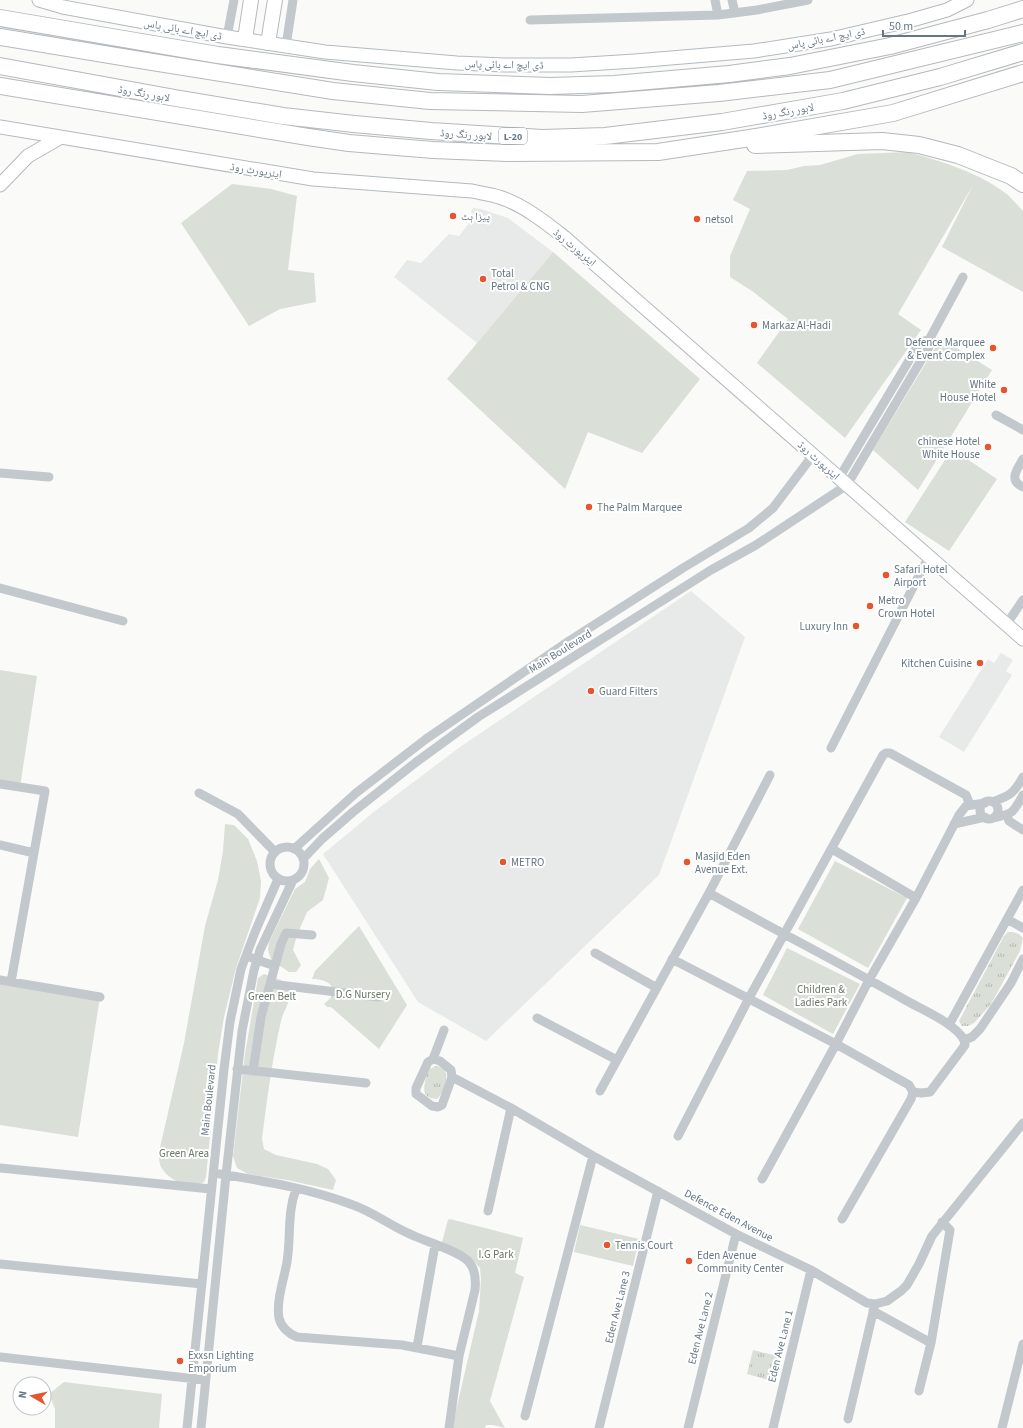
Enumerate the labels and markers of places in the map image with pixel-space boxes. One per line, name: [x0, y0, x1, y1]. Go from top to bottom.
place label: پیزا ہٹ: [461, 209, 490, 224]
marker: پیزا ہٹ: [448, 211, 458, 221]
place label: netsol: [705, 212, 734, 227]
marker: netsol: [692, 214, 702, 224]
place label: Total Petrol & CNG: [491, 266, 550, 294]
marker: Total Petrol & CNG: [478, 274, 488, 284]
place label: Markaz Al-Hadi: [762, 318, 831, 333]
marker: Markaz Al-Hadi: [749, 320, 759, 330]
place label: Defence Marquee & Event Complex: [906, 335, 986, 363]
marker: Defence Marquee & Event Complex: [988, 343, 998, 353]
place label: White House Hotel: [940, 377, 997, 405]
marker: White House Hotel: [999, 385, 1009, 395]
place label: chinese Hotel White House: [918, 434, 981, 462]
marker: chinese Hotel White House: [983, 442, 993, 452]
place label: The Palm Marquee: [597, 500, 683, 515]
marker: The Palm Marquee: [584, 502, 594, 512]
place label: Safari Hotel Airport: [894, 562, 948, 590]
marker: Safari Hotel Airport: [881, 570, 891, 580]
place label: Metro Crown Hotel: [878, 593, 935, 621]
marker: Metro Crown Hotel: [865, 601, 875, 611]
place label: Luxury Inn: [800, 619, 848, 634]
marker: Luxury Inn: [851, 621, 861, 631]
place label: Kitchen Cuisine: [901, 656, 973, 671]
marker: Kitchen Cuisine: [975, 658, 985, 668]
place label: Guard Filters: [599, 684, 658, 699]
marker: Guard Filters: [586, 686, 596, 696]
place label: Masjid Eden Avenue Ext.: [695, 849, 750, 877]
place label: METRO: [511, 855, 544, 870]
marker: METRO: [498, 857, 508, 867]
marker: Masjid Eden Avenue Ext.: [682, 857, 692, 867]
place label: Tennis Court: [615, 1238, 673, 1253]
marker: Tennis Court: [602, 1240, 612, 1250]
place label: Eden Avenue Community Center: [697, 1248, 784, 1276]
marker: Eden Avenue Community Center: [684, 1256, 694, 1266]
place label: Exxsn Lighting Emporium: [188, 1348, 254, 1376]
marker: Exxsn Lighting Emporium: [175, 1356, 185, 1366]

